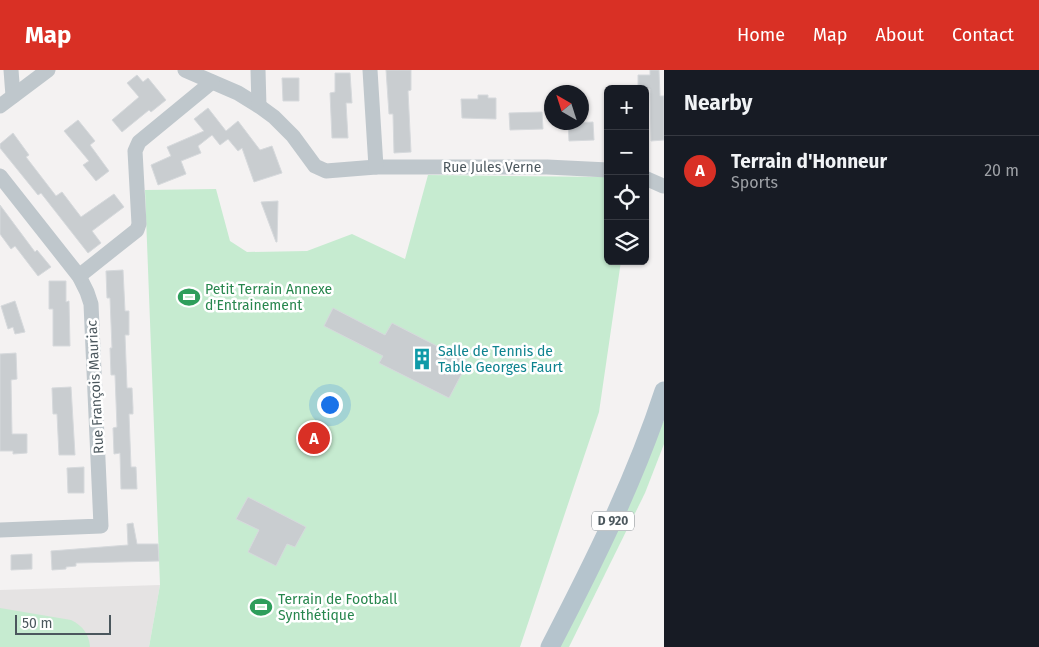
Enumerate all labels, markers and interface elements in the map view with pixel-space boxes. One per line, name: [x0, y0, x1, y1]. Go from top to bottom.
text: Map: [25, 21, 71, 49]
text: Home: [737, 24, 785, 46]
text: Map: [813, 24, 847, 46]
text: About: [875, 24, 924, 46]
text: Contact: [952, 24, 1014, 46]
north arrow: [544, 85, 589, 130]
map controls: [604, 85, 649, 265]
button: +: [604, 85, 649, 130]
text: Nearby: [684, 90, 752, 116]
button: −: [604, 130, 649, 175]
text: Terrain d'Honneur: [731, 150, 887, 173]
street label: Rue Jules Verne: [443, 159, 541, 176]
text: A: [695, 161, 705, 180]
text: 20 m: [984, 161, 1019, 180]
text: Sports: [731, 173, 778, 192]
button: locate: [604, 175, 649, 220]
button: layers: [604, 220, 649, 265]
place label: Petit Terrain Annexe d'Entrainement: [205, 281, 332, 314]
sports icon: Petit Terrain Annexe d'Entrainement: [176, 284, 202, 310]
street label: Rue François Mauriac: [83, 319, 107, 454]
place label: Salle de Tennis de Table Georges Faurt: [438, 343, 564, 376]
building icon: Salle de Tennis de Table Georges Faurt: [409, 346, 435, 372]
your location: [317, 392, 343, 418]
pin: A: [298, 419, 330, 457]
road number: D 920: [592, 512, 634, 531]
place label: Terrain de Football Synthétique: [278, 591, 397, 624]
sports icon: Terrain de Football Synthétique: [248, 594, 274, 620]
scale bar: [15, 612, 111, 635]
text: 50 m: [22, 615, 53, 632]

